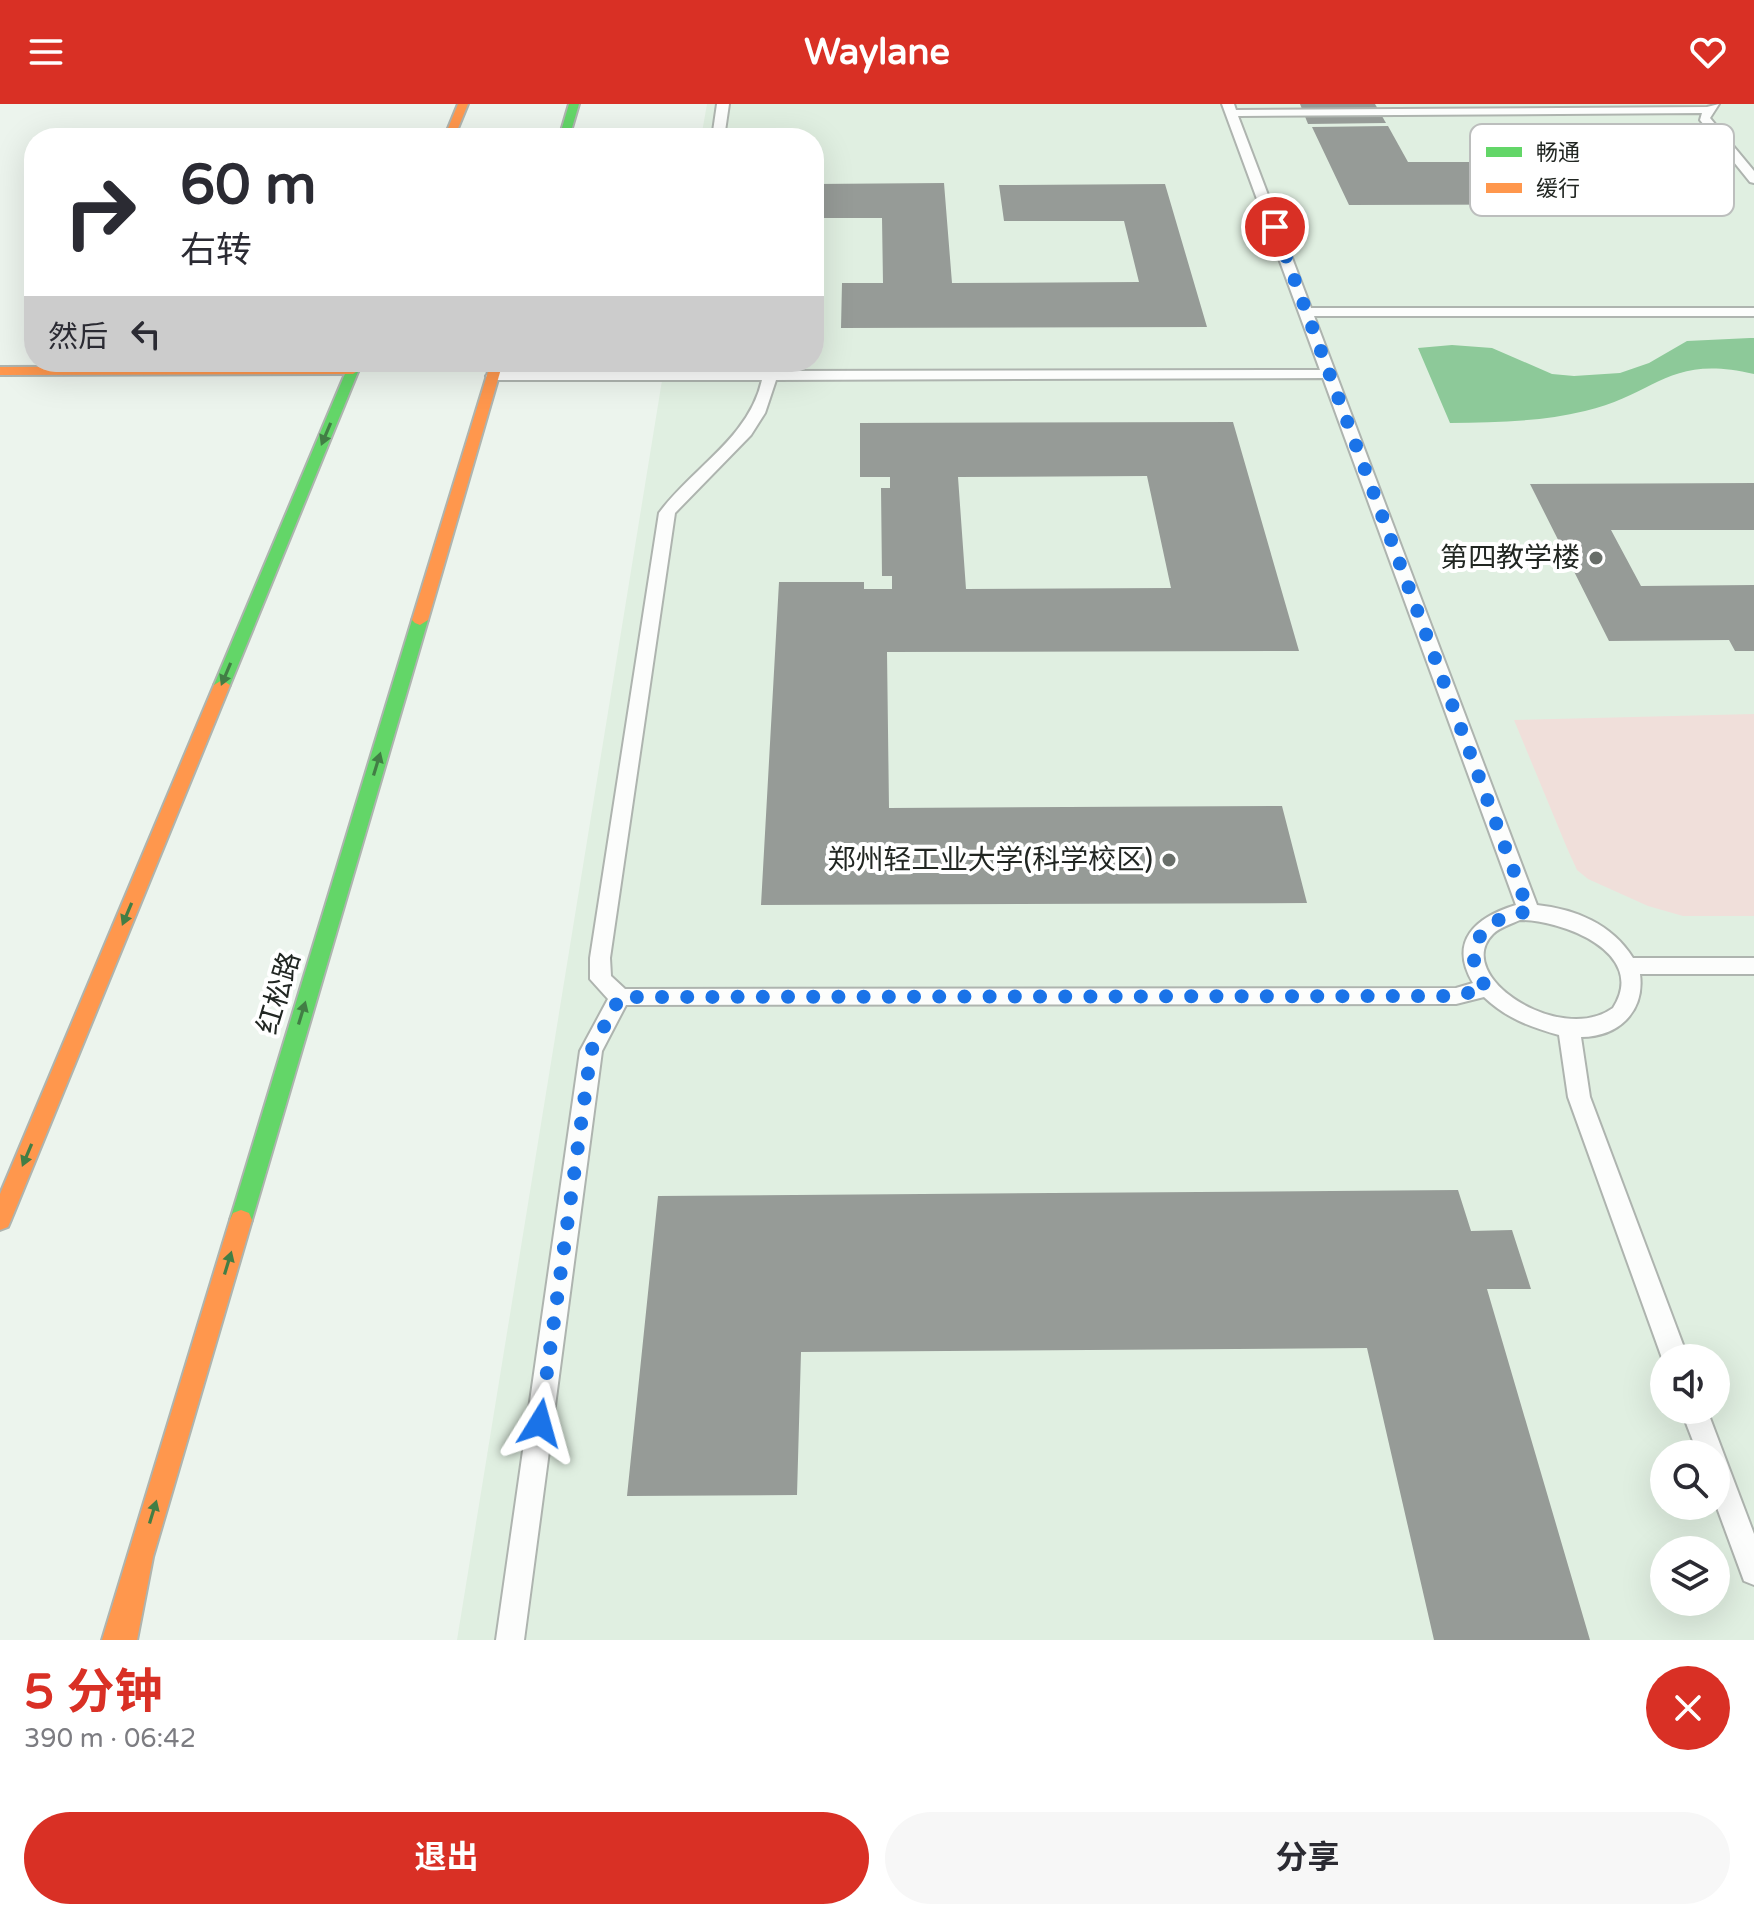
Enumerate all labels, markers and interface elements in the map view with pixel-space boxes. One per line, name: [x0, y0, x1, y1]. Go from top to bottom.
icon: menu: [24, 30, 68, 74]
icon: heart: [1686, 30, 1730, 74]
text: Waylane: [804, 31, 950, 74]
legend: [1470, 124, 1734, 216]
text: 畅通: [1536, 140, 1580, 166]
text: 60 m: [180, 152, 316, 219]
icon: right: [48, 160, 152, 264]
text: 缓行: [1536, 176, 1580, 202]
pin: [1241, 193, 1309, 261]
icon: arrive: [1253, 205, 1297, 249]
text: 右转: [180, 229, 252, 272]
icon: left: [124, 312, 168, 356]
text: 然后: [48, 319, 108, 356]
one-way arrow: [319, 422, 332, 446]
place label: 第四教学楼: [1440, 541, 1580, 575]
marker: 第四教学楼: [1587, 549, 1605, 567]
one-way arrow: [220, 662, 233, 686]
one-way arrow: [371, 752, 384, 776]
place label: 郑州轻工业大学(科学校区): [828, 843, 1153, 877]
marker: 郑州轻工业大学(科学校区): [1160, 851, 1178, 869]
one-way arrow: [120, 902, 133, 926]
street label: 红松路: [250, 948, 308, 1038]
one-way arrow: [296, 1001, 309, 1025]
one-way arrow: [21, 1143, 34, 1166]
one-way arrow: [222, 1250, 235, 1274]
map controls: [1650, 1344, 1730, 1616]
button: sound: [1650, 1344, 1730, 1424]
position arrow: [498, 1381, 582, 1465]
button: search: [1650, 1440, 1730, 1520]
one-way arrow: [147, 1499, 160, 1523]
button: layers: [1650, 1536, 1730, 1616]
text: 5 分钟: [24, 1664, 163, 1722]
button: close: [1646, 1666, 1730, 1750]
text: 390 m · 06:42: [24, 1723, 196, 1754]
button: 退出: [24, 1812, 869, 1904]
button: 分享: [885, 1812, 1730, 1904]

